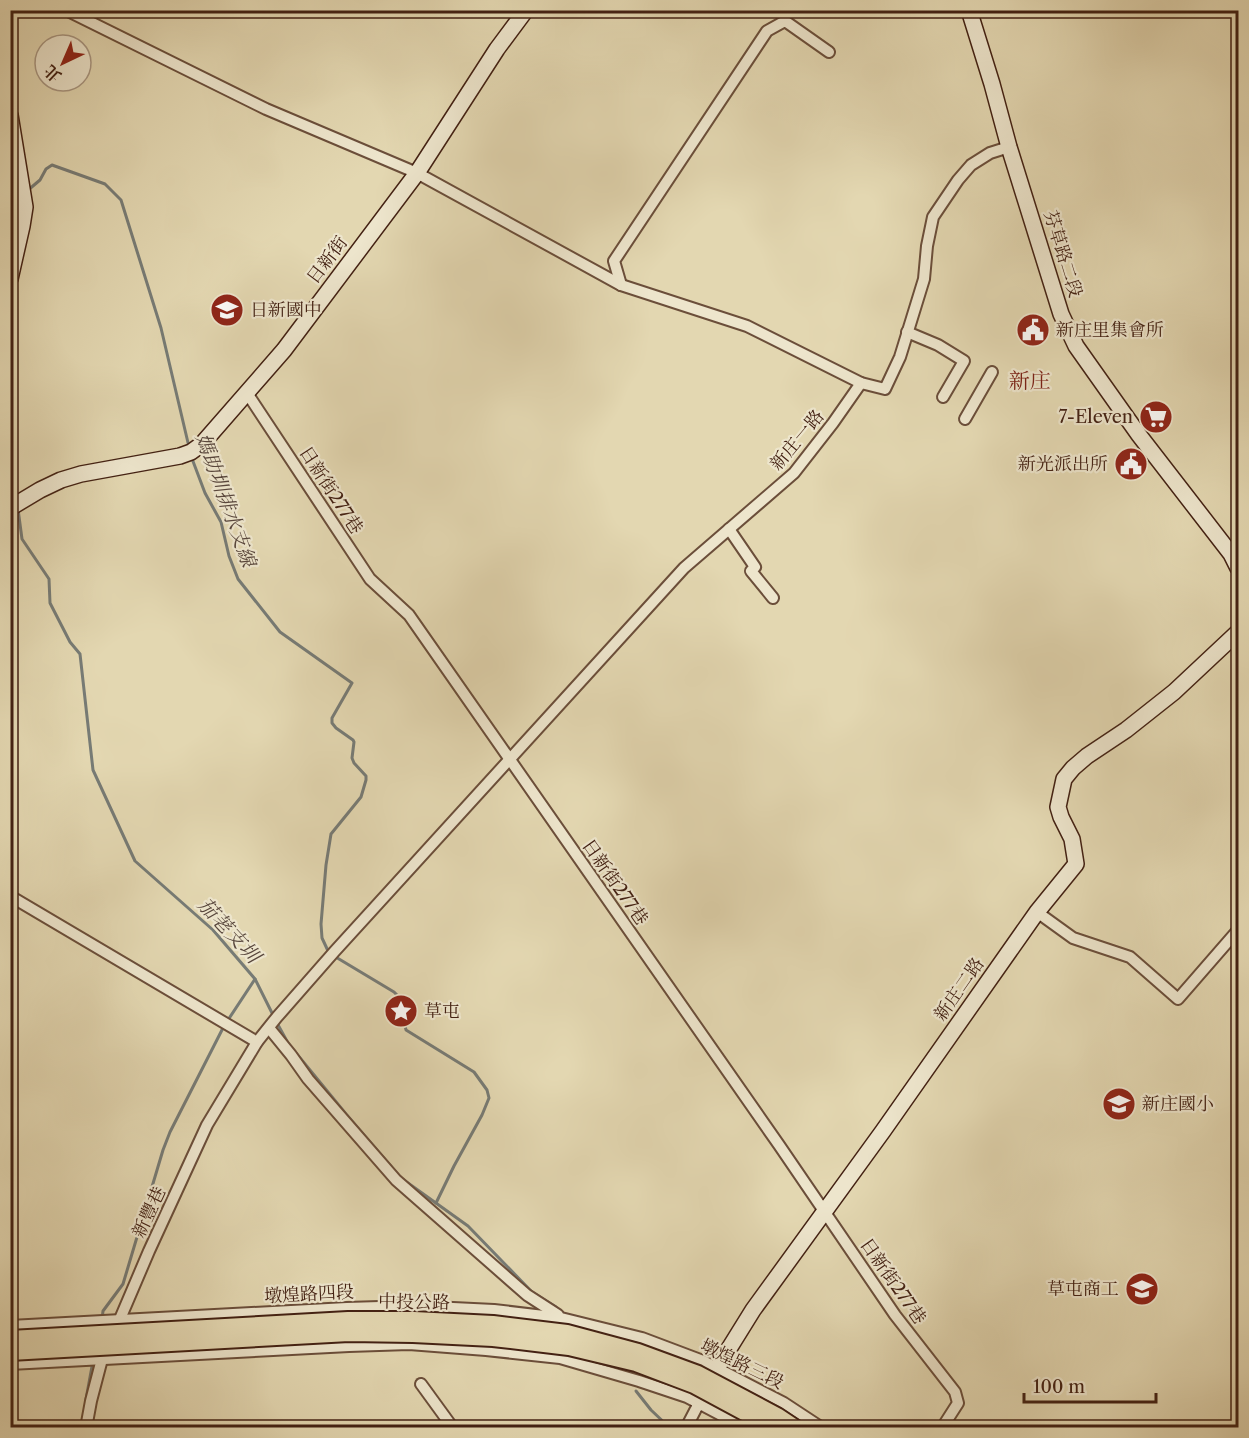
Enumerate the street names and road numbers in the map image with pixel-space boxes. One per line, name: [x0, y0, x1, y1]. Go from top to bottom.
street label: 芬草路二段: [1039, 208, 1087, 300]
street label: 日新街: [302, 232, 352, 288]
street label: 新庄一路: [765, 405, 829, 475]
street label: 日新街277巷: [295, 442, 367, 538]
street label: 日新街277巷: [577, 835, 653, 929]
street label: 新庄二路: [929, 953, 989, 1025]
street label: 新豐巷: [128, 1183, 170, 1241]
street label: 日新街277巷: [855, 1234, 931, 1328]
street label: 墩煌路四段: [263, 1281, 355, 1307]
street label: 中投公路: [378, 1290, 450, 1314]
street label: 墩煌路三段: [697, 1334, 787, 1394]

